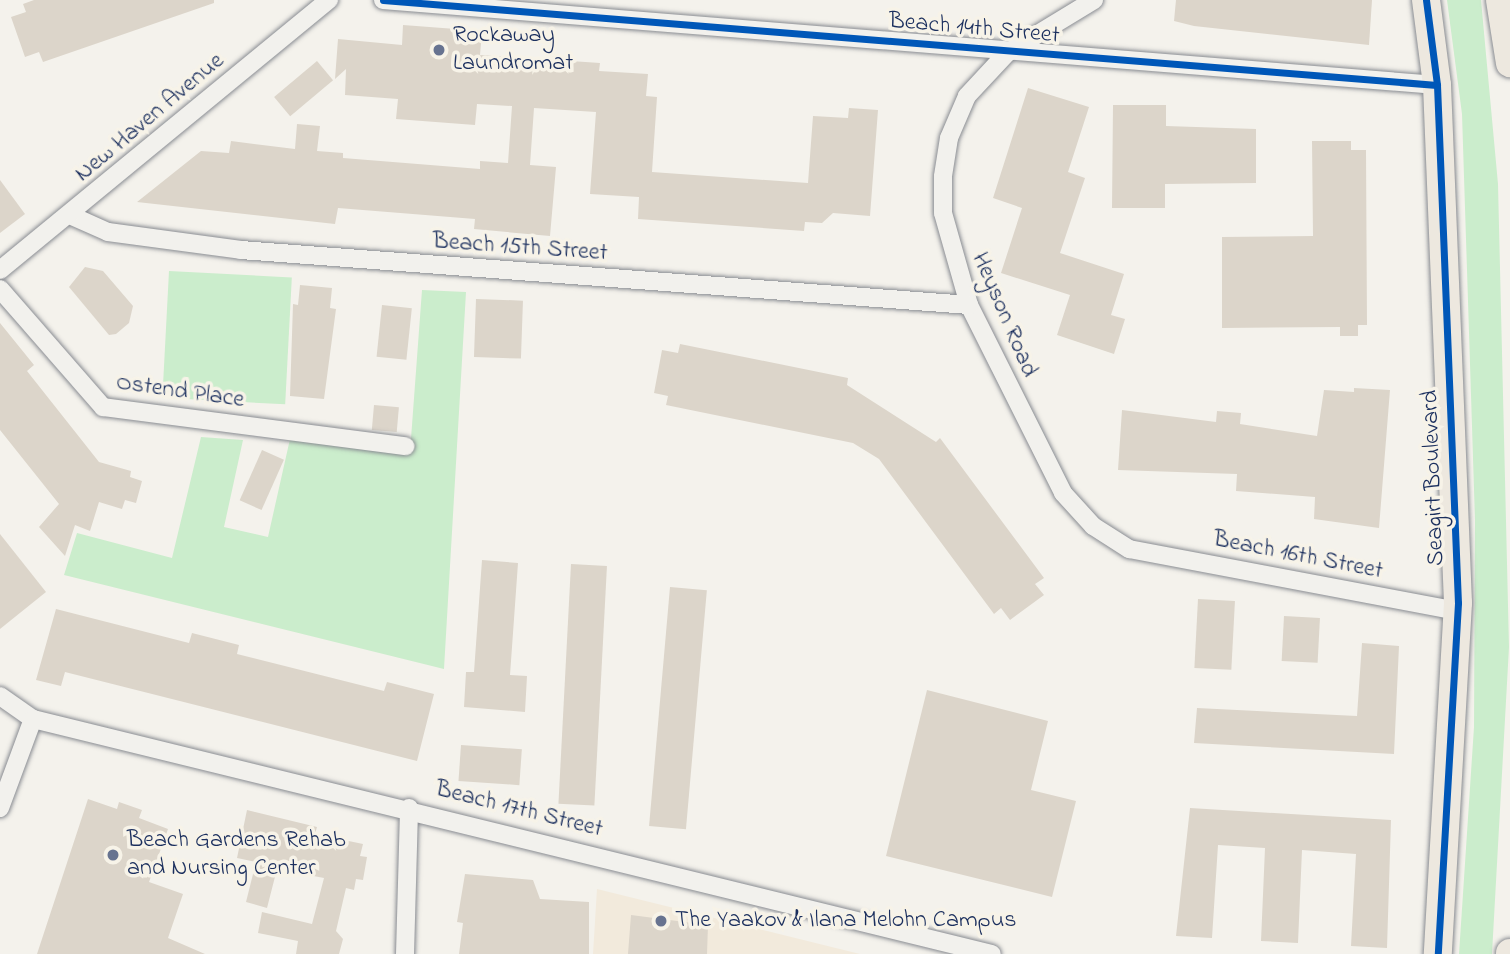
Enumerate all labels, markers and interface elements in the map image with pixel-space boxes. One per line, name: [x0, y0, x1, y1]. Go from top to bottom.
street label: Beach 14th Street: [887, 7, 1061, 51]
place label: Rockaway Laundromat: [453, 22, 573, 78]
marker: Rockaway Laundromat: [431, 42, 447, 58]
street label: New Haven Avenue: [70, 47, 230, 189]
street label: Beach 15th Street: [432, 228, 608, 268]
street label: Heyson Road: [965, 248, 1043, 382]
street label: Ostend Place: [114, 369, 246, 415]
street label: Seagirt Boulevard: [1417, 390, 1451, 566]
street label: Beach 16th Street: [1211, 525, 1385, 587]
street label: Beach 17th Street: [432, 775, 606, 845]
place label: Beach Gardens Rehab and Nursing Center: [127, 827, 346, 883]
marker: Beach Gardens Rehab and Nursing Center: [105, 847, 121, 863]
place label: The Yaakov & Ilana Melohn Campus: [675, 907, 1017, 935]
marker: The Yaakov & Ilana Melohn Campus: [653, 913, 669, 929]

